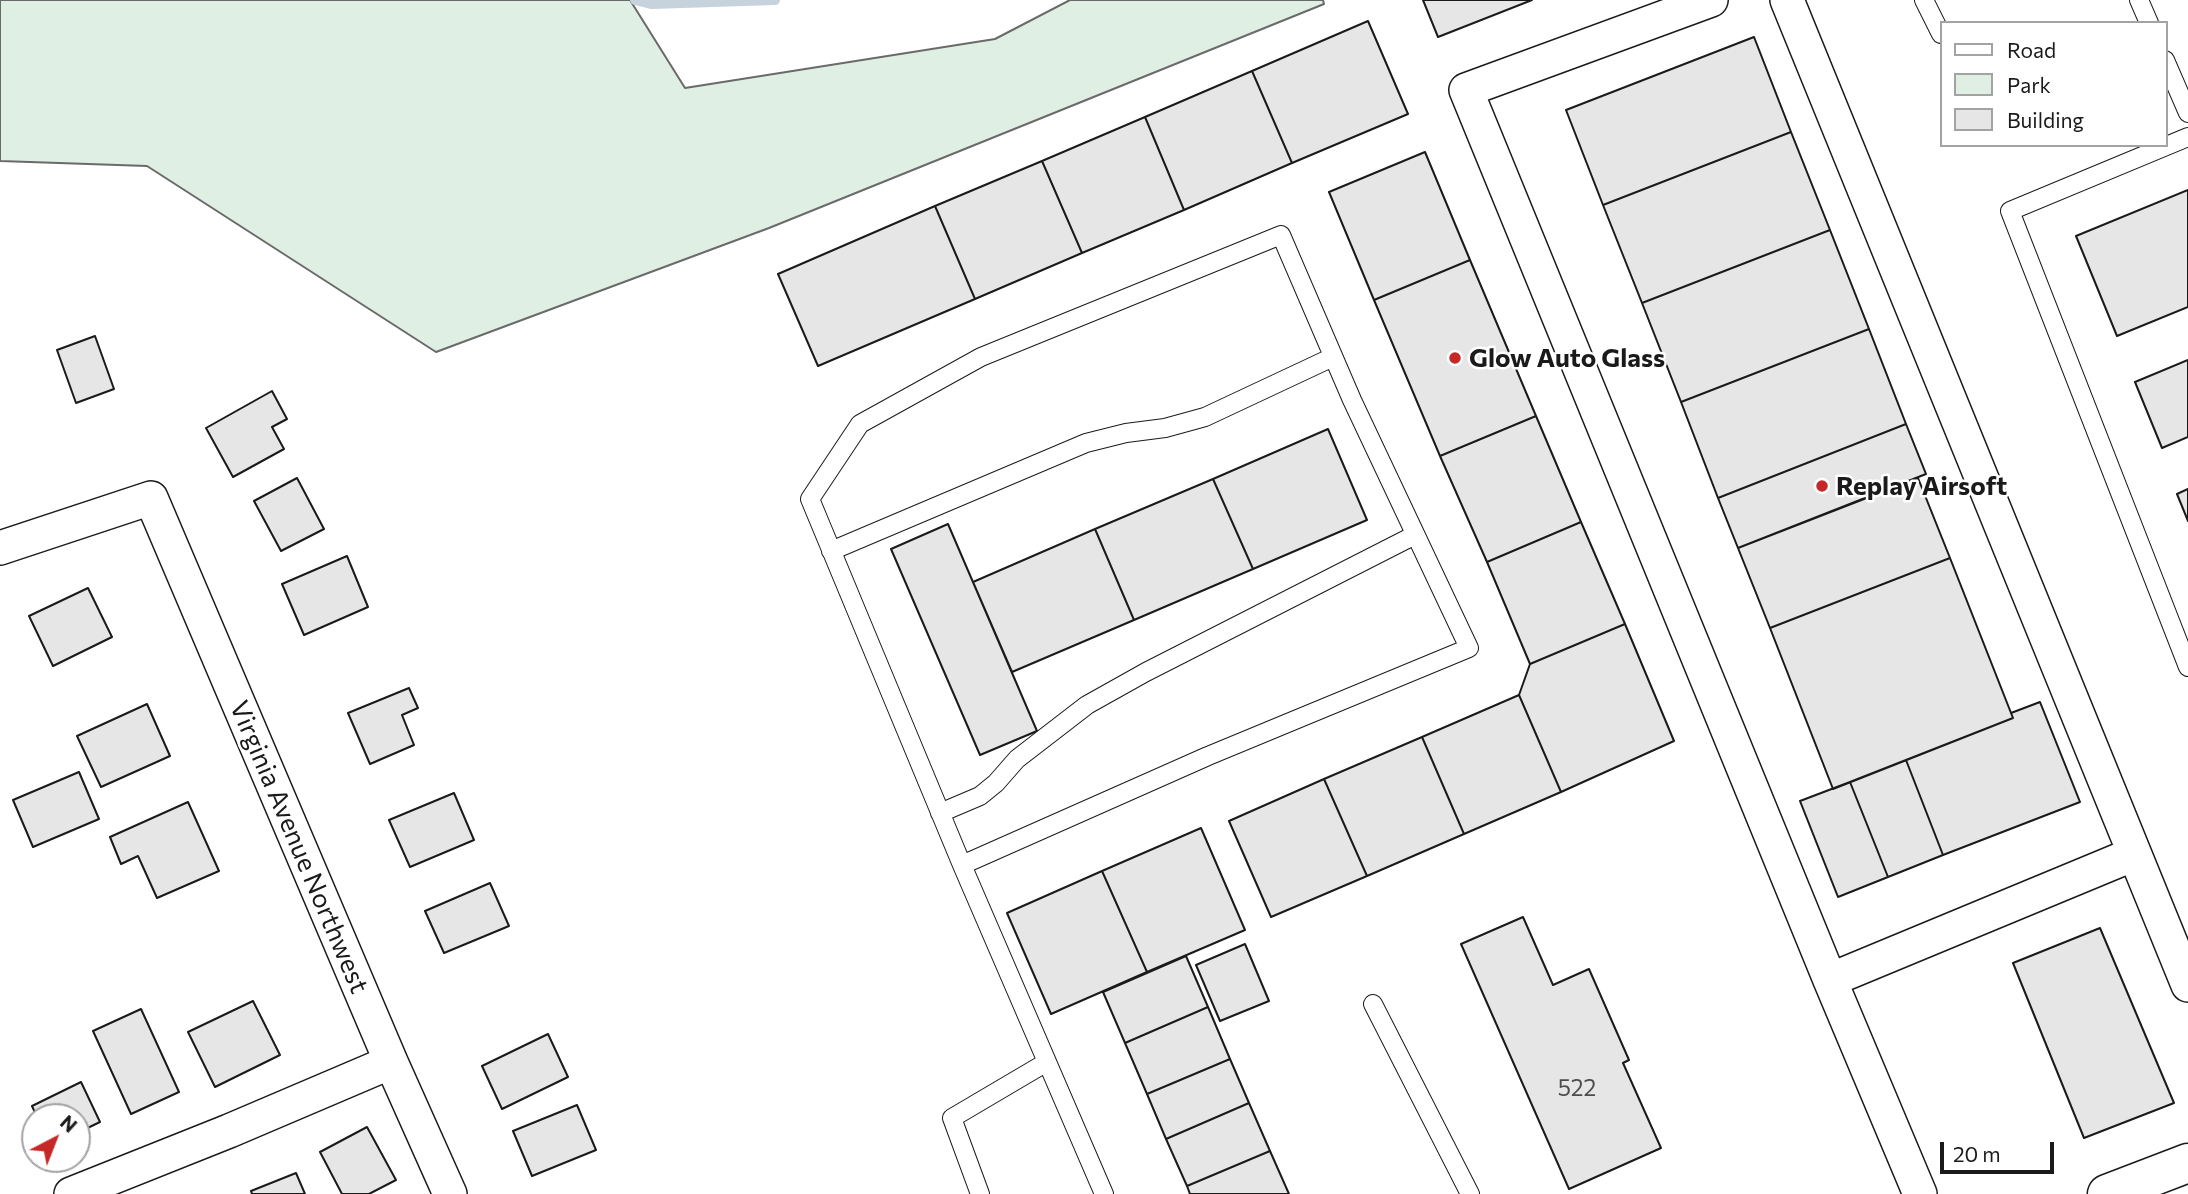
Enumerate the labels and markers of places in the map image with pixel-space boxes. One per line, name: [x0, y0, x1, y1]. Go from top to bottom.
place label: Glow Auto Glass: [1469, 342, 1665, 374]
marker: Glow Auto Glass: [1447, 350, 1463, 366]
place label: Replay Airsoft: [1836, 470, 2007, 502]
marker: Replay Airsoft: [1814, 478, 1830, 494]

